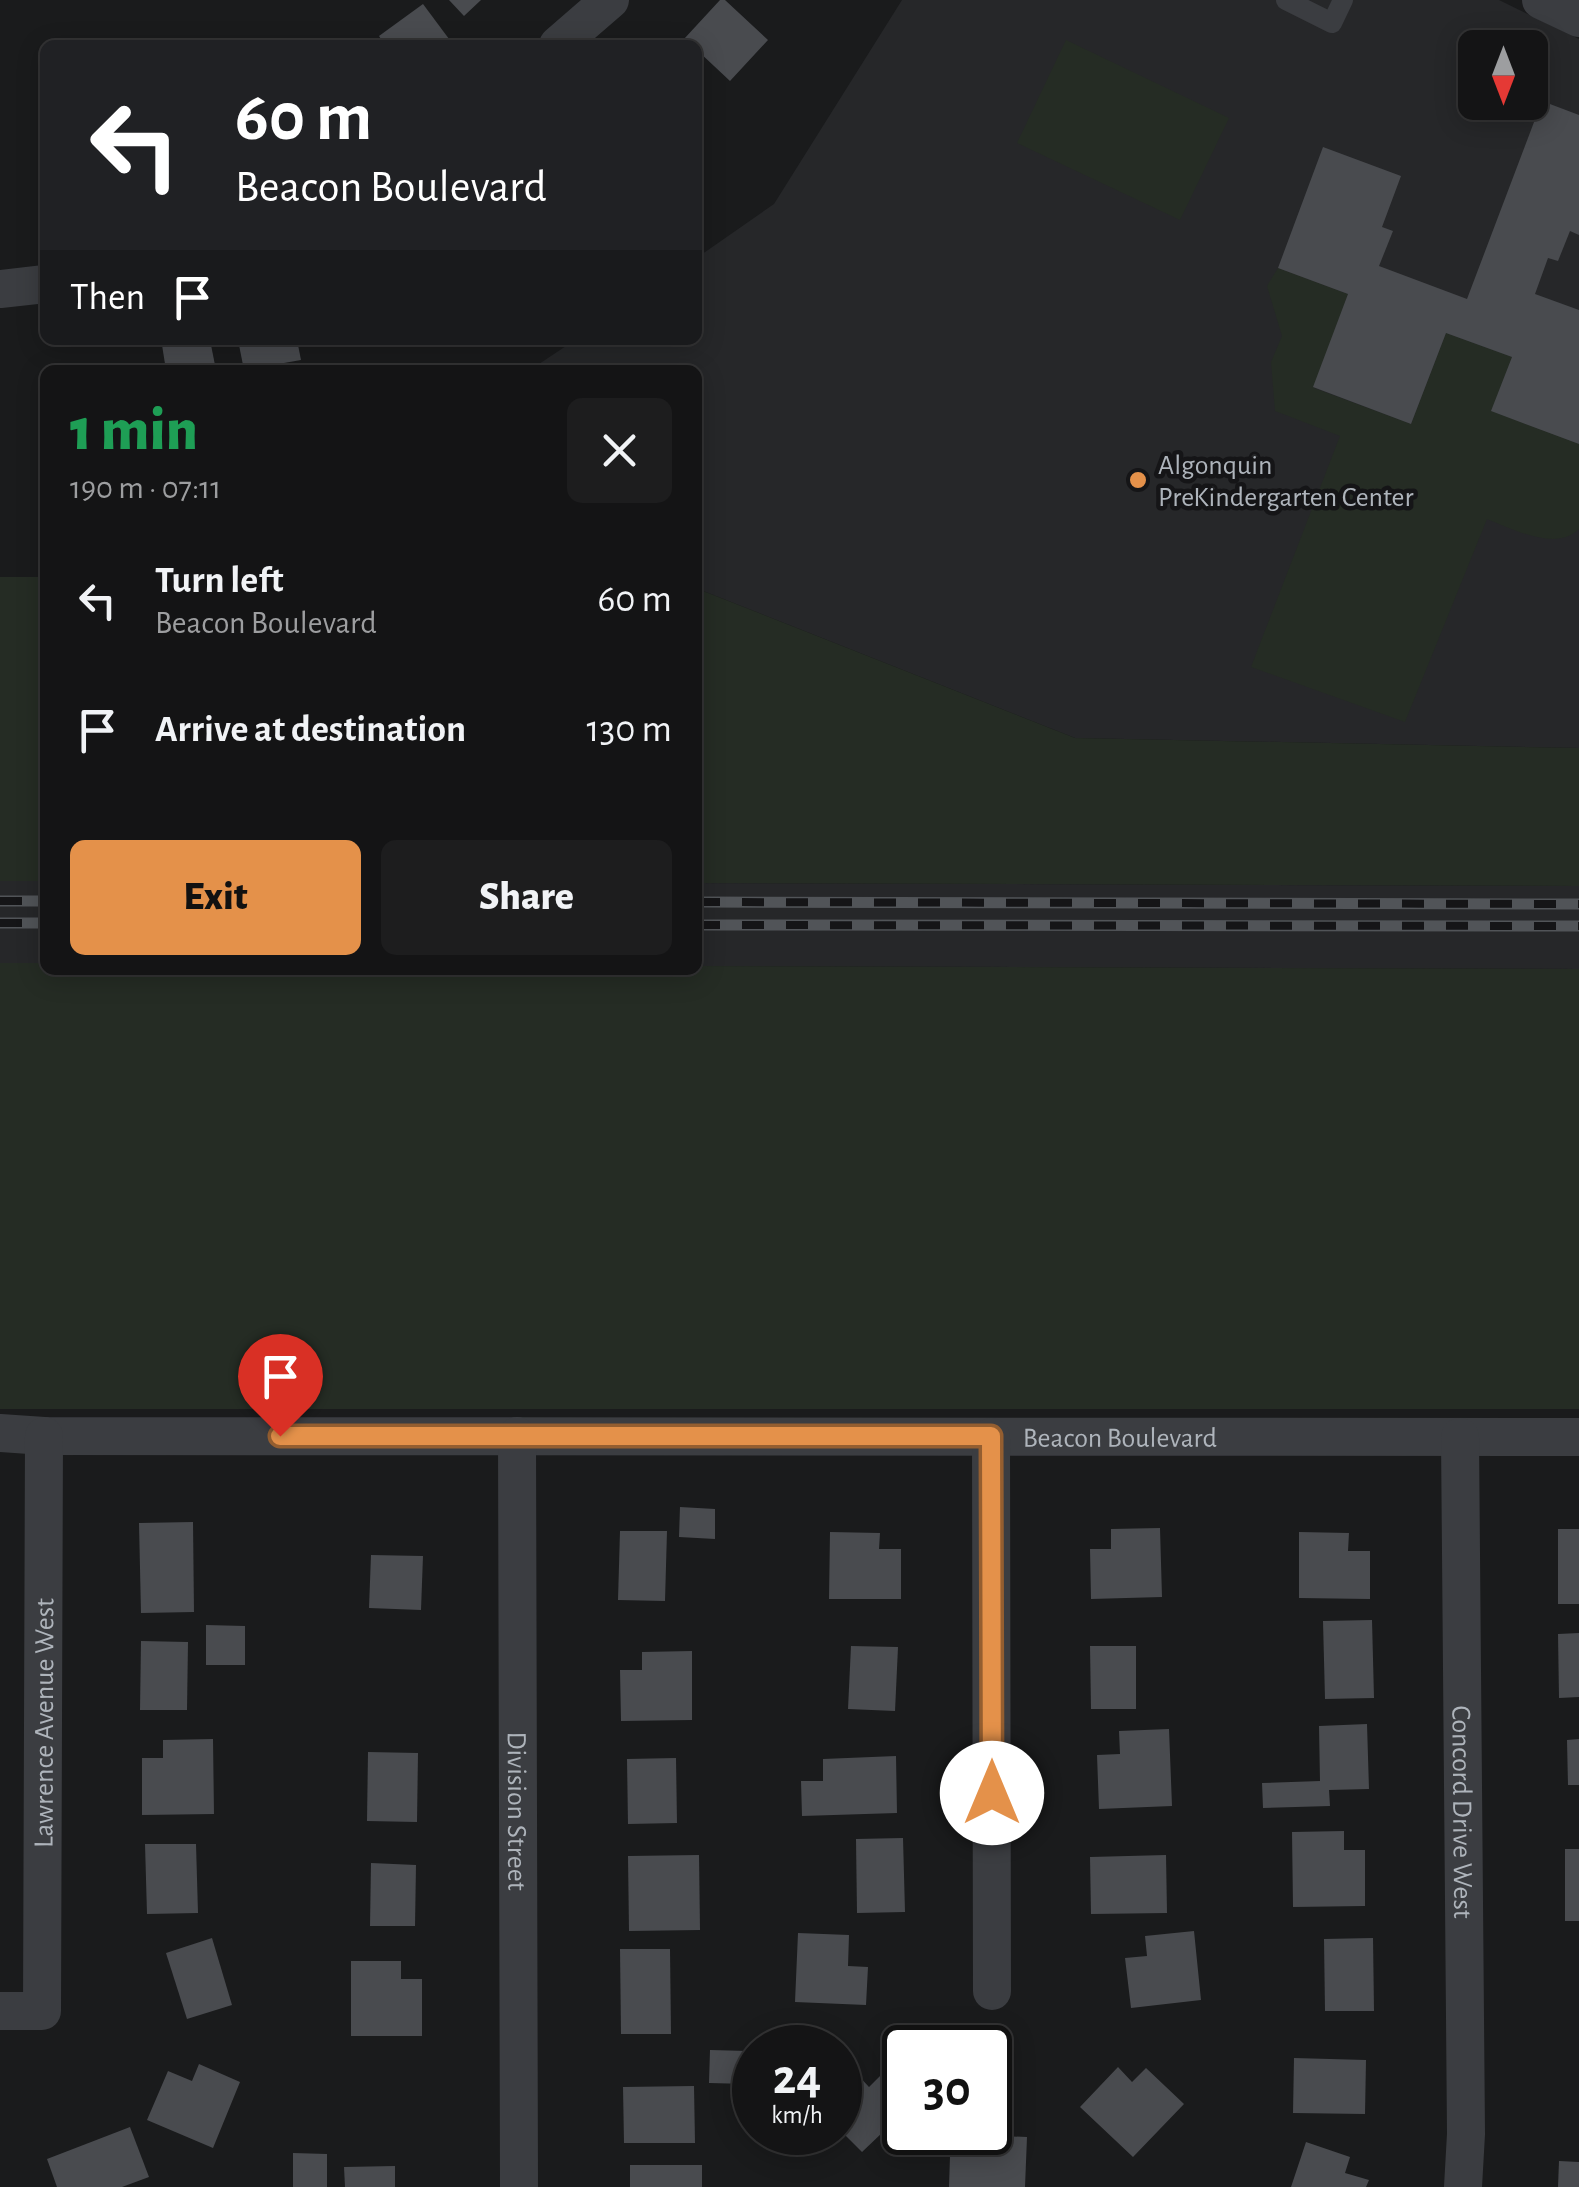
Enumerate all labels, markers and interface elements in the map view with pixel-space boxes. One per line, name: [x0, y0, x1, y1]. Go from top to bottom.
north arrow: [1458, 30, 1548, 120]
map controls: [1458, 30, 1548, 120]
icon: left: [70, 80, 200, 210]
text: 60 m: [235, 83, 372, 153]
text: Beacon Boulevard: [235, 165, 547, 210]
icon: arrive: [165, 270, 220, 325]
text: Then: [70, 279, 145, 317]
button: close: [567, 398, 672, 503]
text: 1 min: [70, 401, 198, 461]
place label: Algonquin PreKindergarten Center: [1158, 452, 1414, 512]
marker: Algonquin PreKindergarten Center: [1127, 469, 1149, 491]
text: 190 m · 07:11: [70, 472, 221, 504]
text: Turn left: [155, 562, 283, 600]
icon: left: [70, 573, 125, 628]
text: 60 m: [597, 581, 672, 619]
text: Beacon Boulevard: [155, 607, 377, 639]
icon: arrive: [70, 703, 125, 758]
text: Arrive at destination: [155, 711, 466, 749]
text: 130 m: [587, 711, 672, 749]
button: Exit: [70, 840, 361, 955]
button: Share: [381, 840, 672, 955]
pin: [238, 1334, 323, 1437]
icon: arrive: [253, 1349, 308, 1404]
street label: Beacon Boulevard: [1023, 1425, 1217, 1453]
street label: Lawrence Avenue West: [31, 1598, 59, 1848]
street label: Concord Drive West: [1446, 1705, 1476, 1919]
street label: Division Street: [502, 1731, 530, 1891]
position arrow: [940, 1741, 1044, 1845]
speed limit sign: 30: [882, 2025, 1012, 2155]
text: 24: [773, 2053, 821, 2103]
text: km/h: [771, 2103, 823, 2128]

